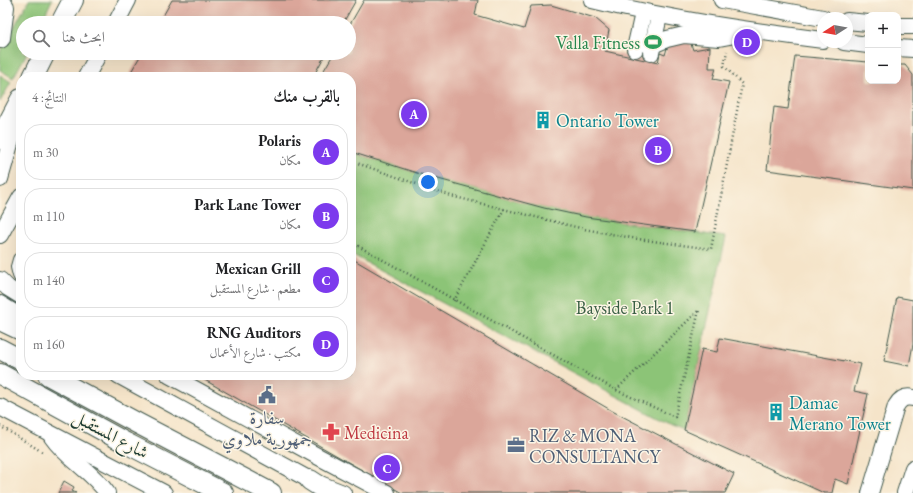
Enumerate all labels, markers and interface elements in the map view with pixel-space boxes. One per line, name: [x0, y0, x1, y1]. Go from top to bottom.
north arrow: [817, 12, 853, 48]
map controls: [865, 12, 901, 84]
button: +: [865, 12, 901, 48]
search box: [16, 16, 356, 60]
icon: search: [30, 27, 52, 49]
text: ابحث هنا: [62, 27, 105, 46]
pin: D: [734, 27, 760, 57]
place label: Valla Fitness: [556, 31, 640, 54]
sports icon: Valla Fitness: [643, 32, 663, 52]
button: −: [865, 48, 901, 84]
text: بالقرب منك: [273, 85, 340, 107]
text: النتائج: 4: [32, 89, 67, 106]
pin: A: [401, 99, 427, 129]
place label: Ontario Tower: [556, 109, 659, 132]
building icon: Ontario Tower: [533, 110, 553, 130]
text: Polaris: [258, 131, 301, 150]
pin: B: [645, 135, 671, 165]
text: 30 m: [33, 144, 58, 161]
text: A: [321, 144, 331, 161]
text: مكان: [279, 152, 301, 169]
your location: [418, 172, 438, 192]
text: Park Lane Tower: [194, 195, 301, 214]
text: 110 m: [33, 208, 64, 225]
text: B: [322, 208, 330, 225]
text: مكان: [279, 216, 301, 233]
text: Mexican Grill: [215, 259, 301, 278]
text: 140 m: [33, 272, 64, 289]
text: C: [321, 272, 331, 289]
text: مطعم · شارع المستقبل: [210, 280, 301, 297]
park label: Bayside Park 1: [576, 296, 674, 319]
text: RNG Auditors: [207, 323, 301, 342]
text: 160 m: [33, 336, 64, 353]
text: D: [321, 336, 331, 353]
text: مكتب · شارع الأعمال: [210, 344, 301, 361]
public building icon: سفارة جمهورية ملاوي: [257, 385, 277, 405]
place label: Damac Merano Tower: [789, 391, 891, 435]
building icon: Damac Merano Tower: [766, 402, 786, 422]
street label: شارع المستقبل: [67, 404, 153, 467]
place label: سفارة جمهورية ملاوي: [222, 406, 312, 454]
place label: Medicina: [344, 421, 409, 444]
pharmacy icon: Medicina: [321, 422, 341, 442]
place label: RIZ & MONA CONSULTANCY: [529, 424, 662, 468]
office icon: RIZ & MONA CONSULTANCY: [506, 435, 526, 455]
pin: C: [374, 453, 400, 483]

